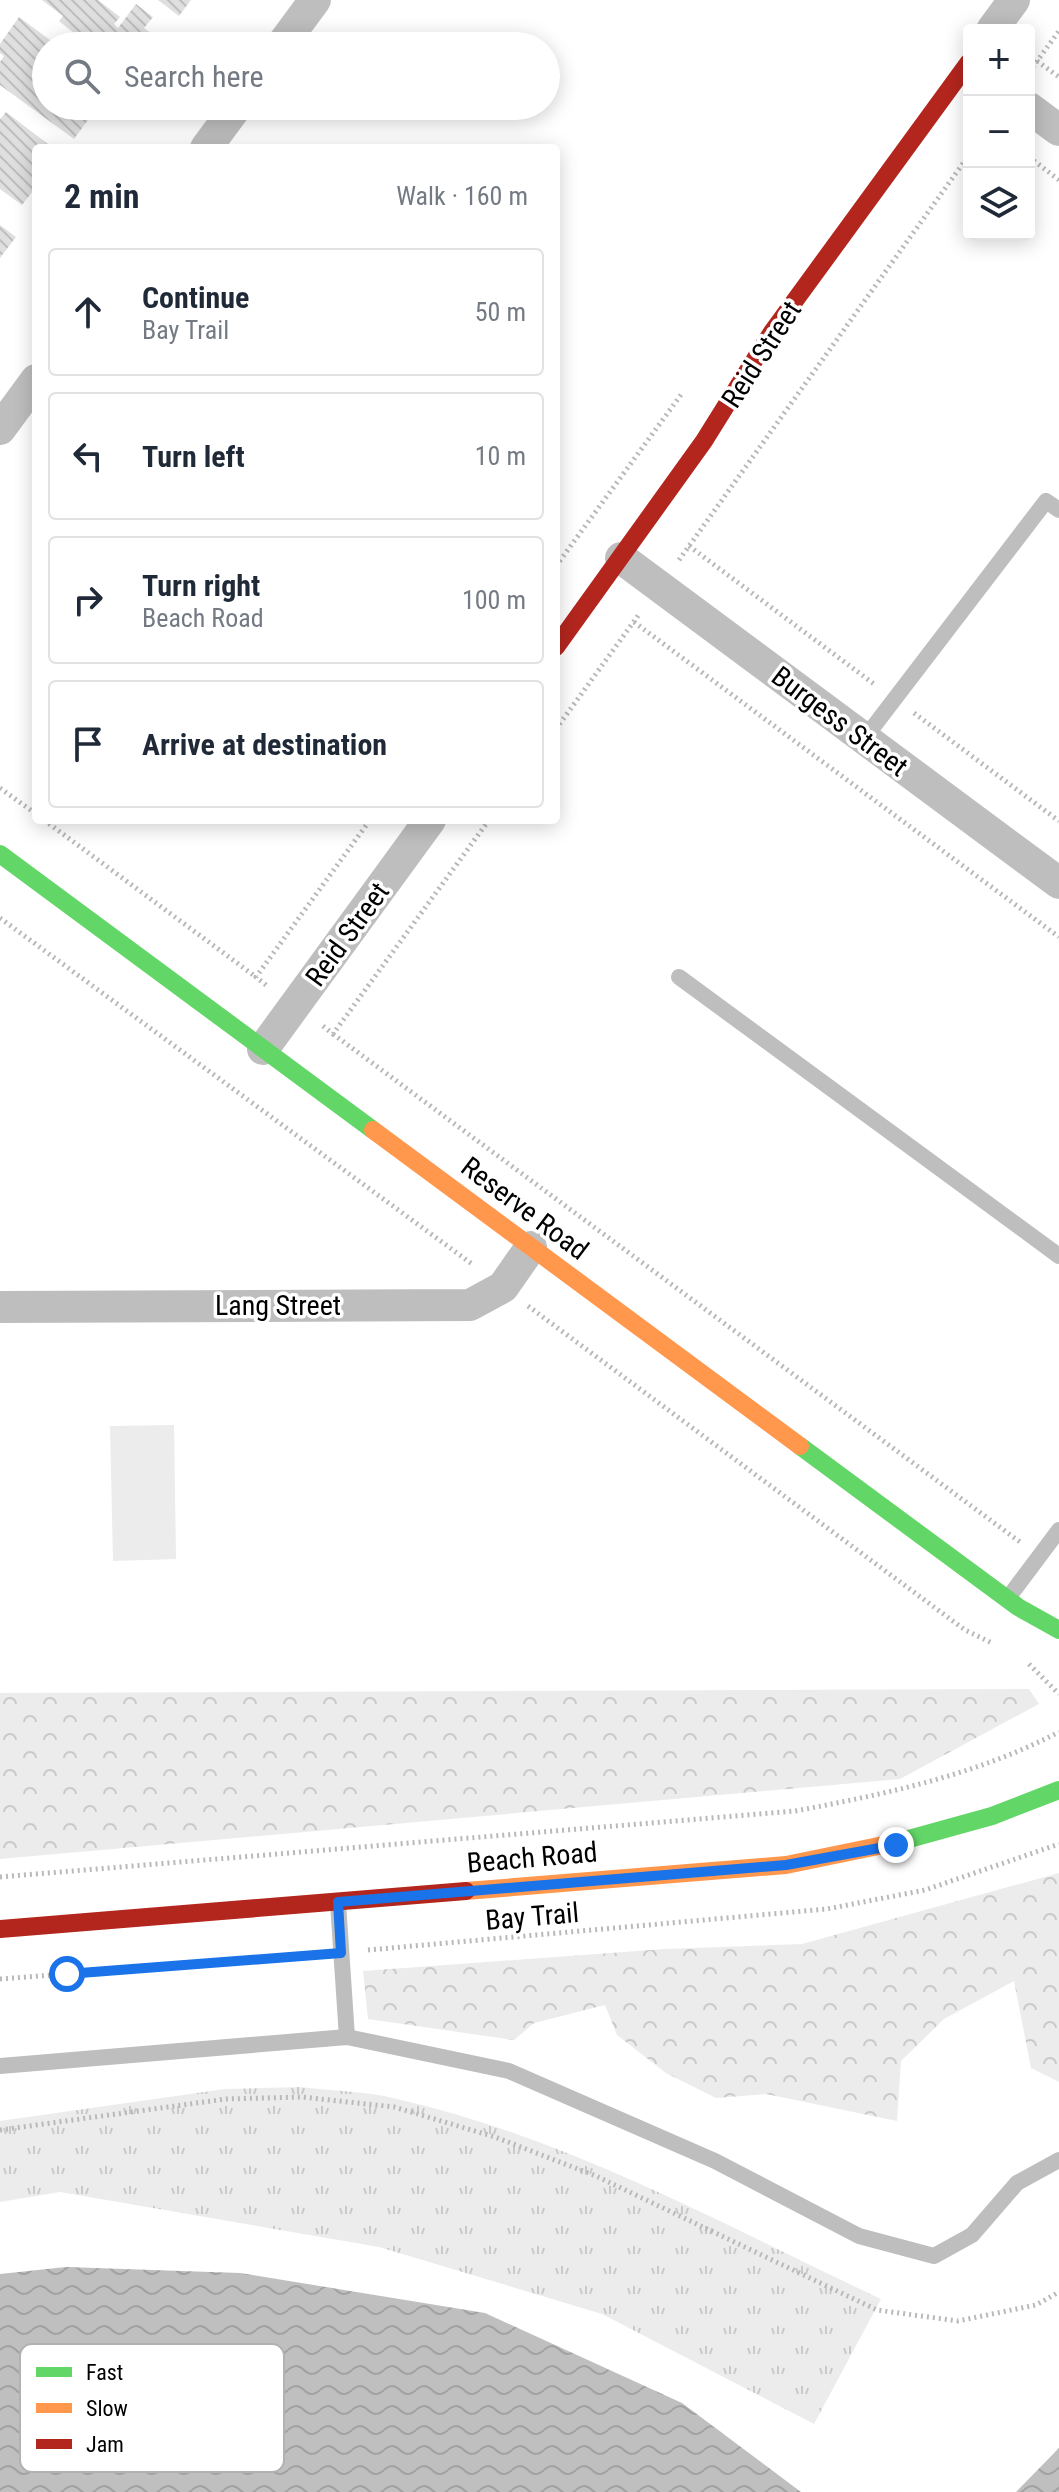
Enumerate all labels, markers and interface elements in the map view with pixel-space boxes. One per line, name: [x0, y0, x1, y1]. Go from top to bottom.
map controls: [963, 24, 1035, 240]
button: +: [963, 24, 1035, 96]
search box: [32, 32, 560, 120]
icon: search: [60, 54, 104, 98]
text: Search here: [124, 59, 264, 94]
button: −: [963, 96, 1035, 168]
button: layers: [963, 168, 1035, 240]
text: 2 min: [64, 176, 140, 216]
text: Walk · 160 m: [396, 181, 528, 211]
text: Continue: [142, 280, 249, 315]
icon: ahead: [66, 290, 110, 334]
street label: Reid Street: [715, 295, 808, 414]
text: 50 m: [475, 297, 526, 327]
text: Bay Trail: [142, 315, 229, 345]
icon: left: [66, 434, 110, 478]
text: Turn left: [142, 439, 245, 474]
text: 10 m: [475, 441, 526, 471]
text: Turn right: [142, 568, 260, 603]
icon: right: [66, 578, 110, 622]
text: 100 m: [462, 585, 526, 615]
text: Beach Road: [142, 603, 264, 633]
street label: Burgess Street: [765, 660, 914, 783]
icon: arrive: [66, 722, 110, 766]
text: Arrive at destination: [142, 727, 387, 762]
street label: Reid Street: [299, 876, 396, 993]
street label: Reserve Road: [455, 1150, 595, 1267]
street label: Lang Street: [215, 1289, 341, 1322]
route end: [878, 1827, 914, 1863]
street label: Beach Road: [465, 1835, 599, 1880]
street label: Bay Trail: [484, 1896, 580, 1937]
route start: [49, 1956, 85, 1992]
legend: [20, 2344, 284, 2472]
text: Fast: [86, 2360, 123, 2385]
text: Slow: [86, 2396, 128, 2421]
text: Jam: [86, 2432, 124, 2457]

